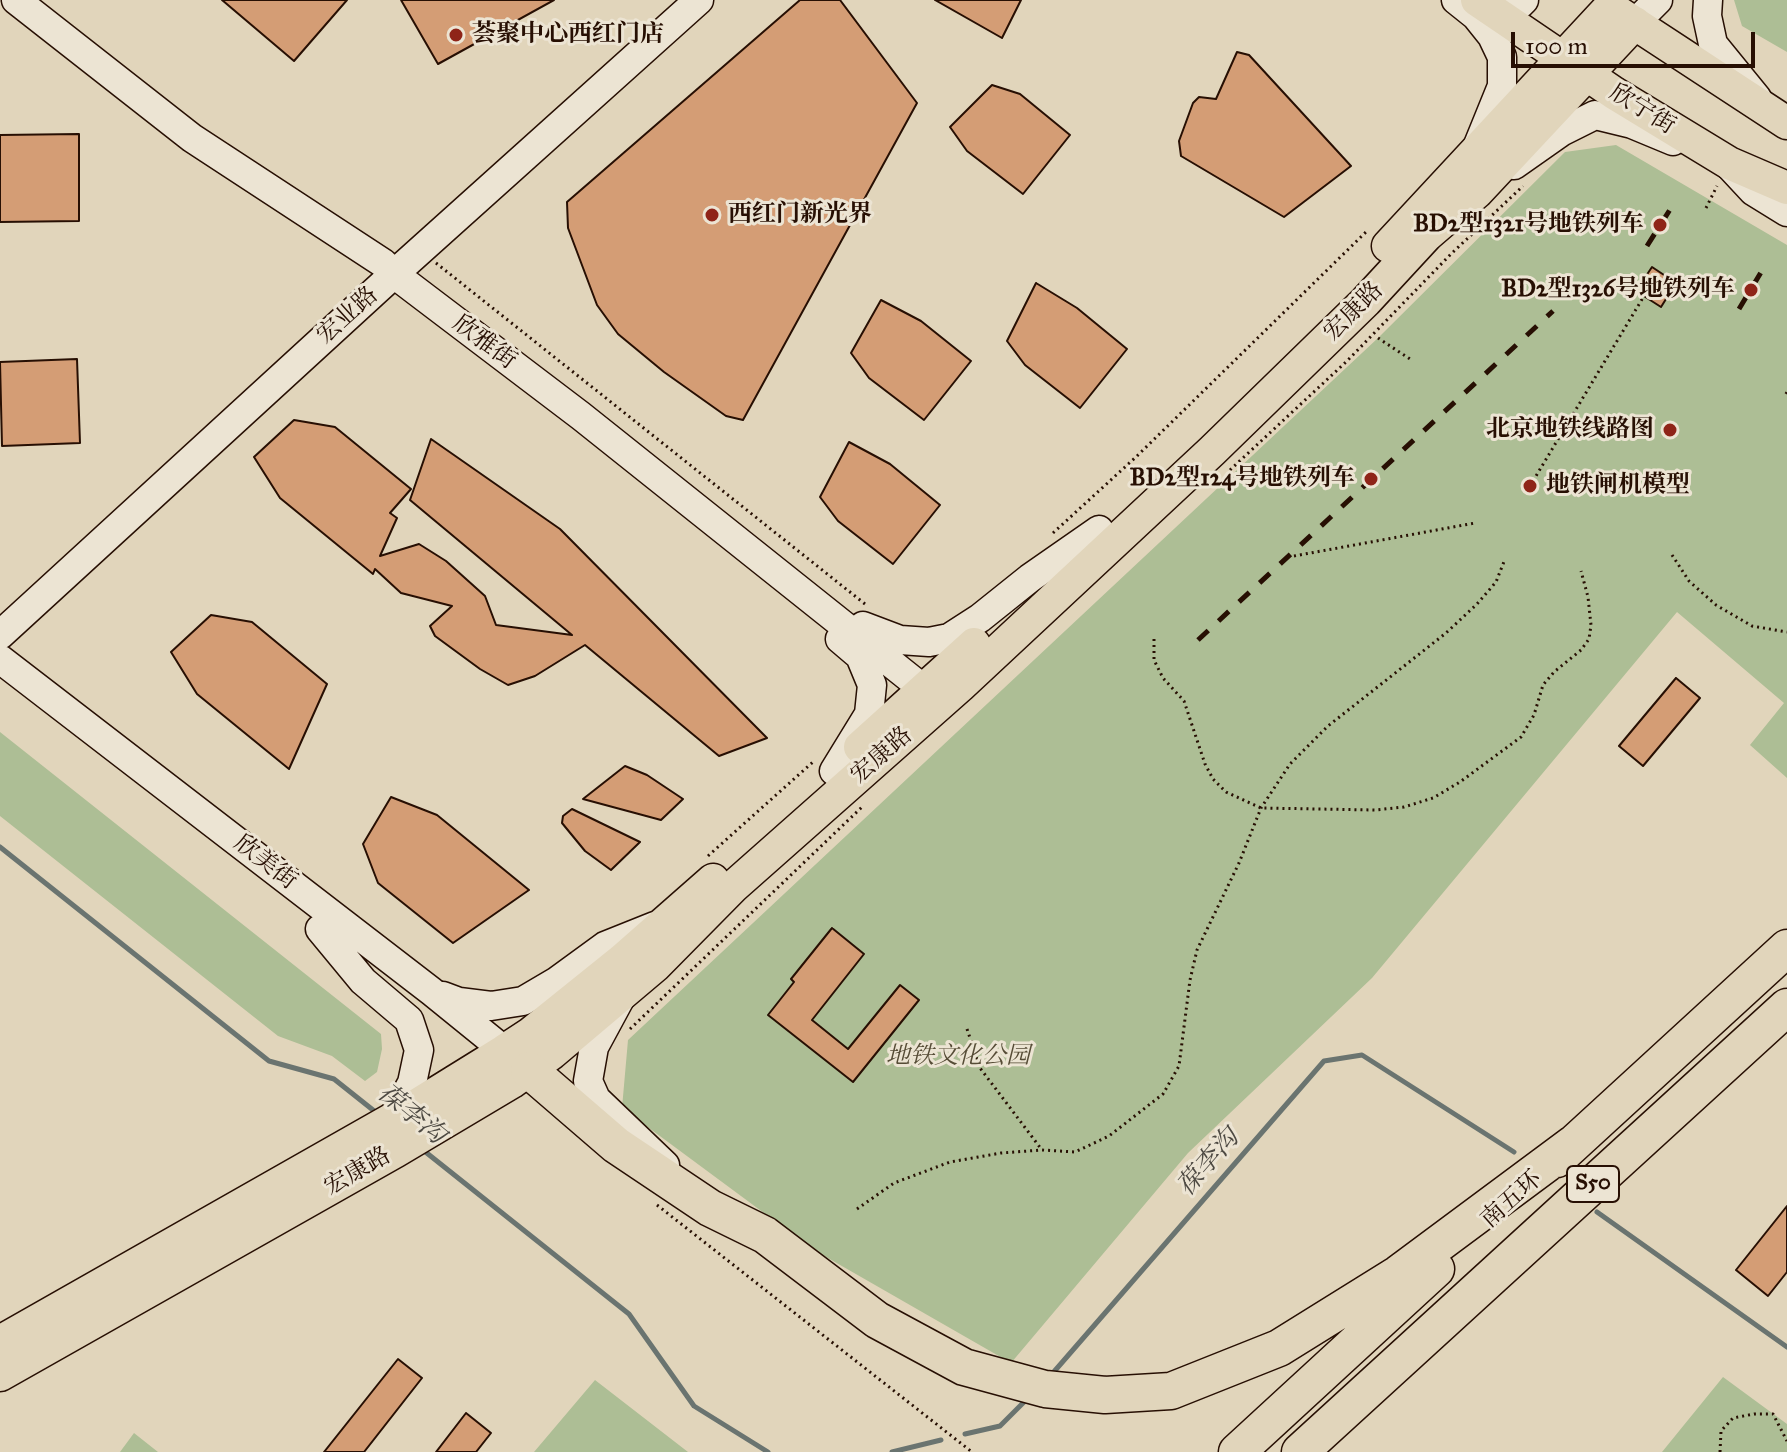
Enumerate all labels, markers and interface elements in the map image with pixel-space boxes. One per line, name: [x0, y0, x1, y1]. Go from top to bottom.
scale bar: [1515, 16, 1759, 66]
place label: 荟聚中心西红门店: [472, 21, 664, 49]
marker: 荟聚中心西红门店: [447, 26, 465, 44]
text: 100 m: [1525, 31, 1588, 61]
street label: 欣宁街: [1604, 79, 1680, 141]
place label: 西红门新光界: [728, 201, 872, 229]
marker: 西红门新光界: [703, 206, 721, 224]
place label: BD2型1321号地铁列车: [1413, 211, 1644, 239]
marker: BD2型1321号地铁列车: [1651, 216, 1669, 234]
street label: 宏康路: [1318, 276, 1390, 348]
place label: BD2型1326号地铁列车: [1501, 276, 1735, 304]
street label: 宏业路: [312, 281, 384, 351]
marker: BD2型1326号地铁列车: [1742, 281, 1760, 299]
street label: 欣雅街: [447, 310, 521, 376]
place label: 北京地铁线路图: [1486, 416, 1654, 444]
marker: 北京地铁线路图: [1661, 421, 1679, 439]
place label: BD2型124号地铁列车: [1130, 465, 1355, 493]
marker: BD2型124号地铁列车: [1362, 470, 1380, 488]
place label: 地铁闸机模型: [1546, 472, 1690, 500]
marker: 地铁闸机模型: [1521, 477, 1539, 495]
street label: 宏康路: [845, 722, 919, 790]
street label: 欣美街: [228, 829, 302, 897]
park label: 地铁文化公园: [886, 1043, 1030, 1071]
water label: 葆李沟: [371, 1078, 451, 1152]
water label: 葆李沟: [1172, 1123, 1246, 1203]
street label: 宏康路: [320, 1142, 396, 1202]
street label: 南五环: [1476, 1165, 1548, 1235]
road number: S50: [1567, 1166, 1619, 1202]

